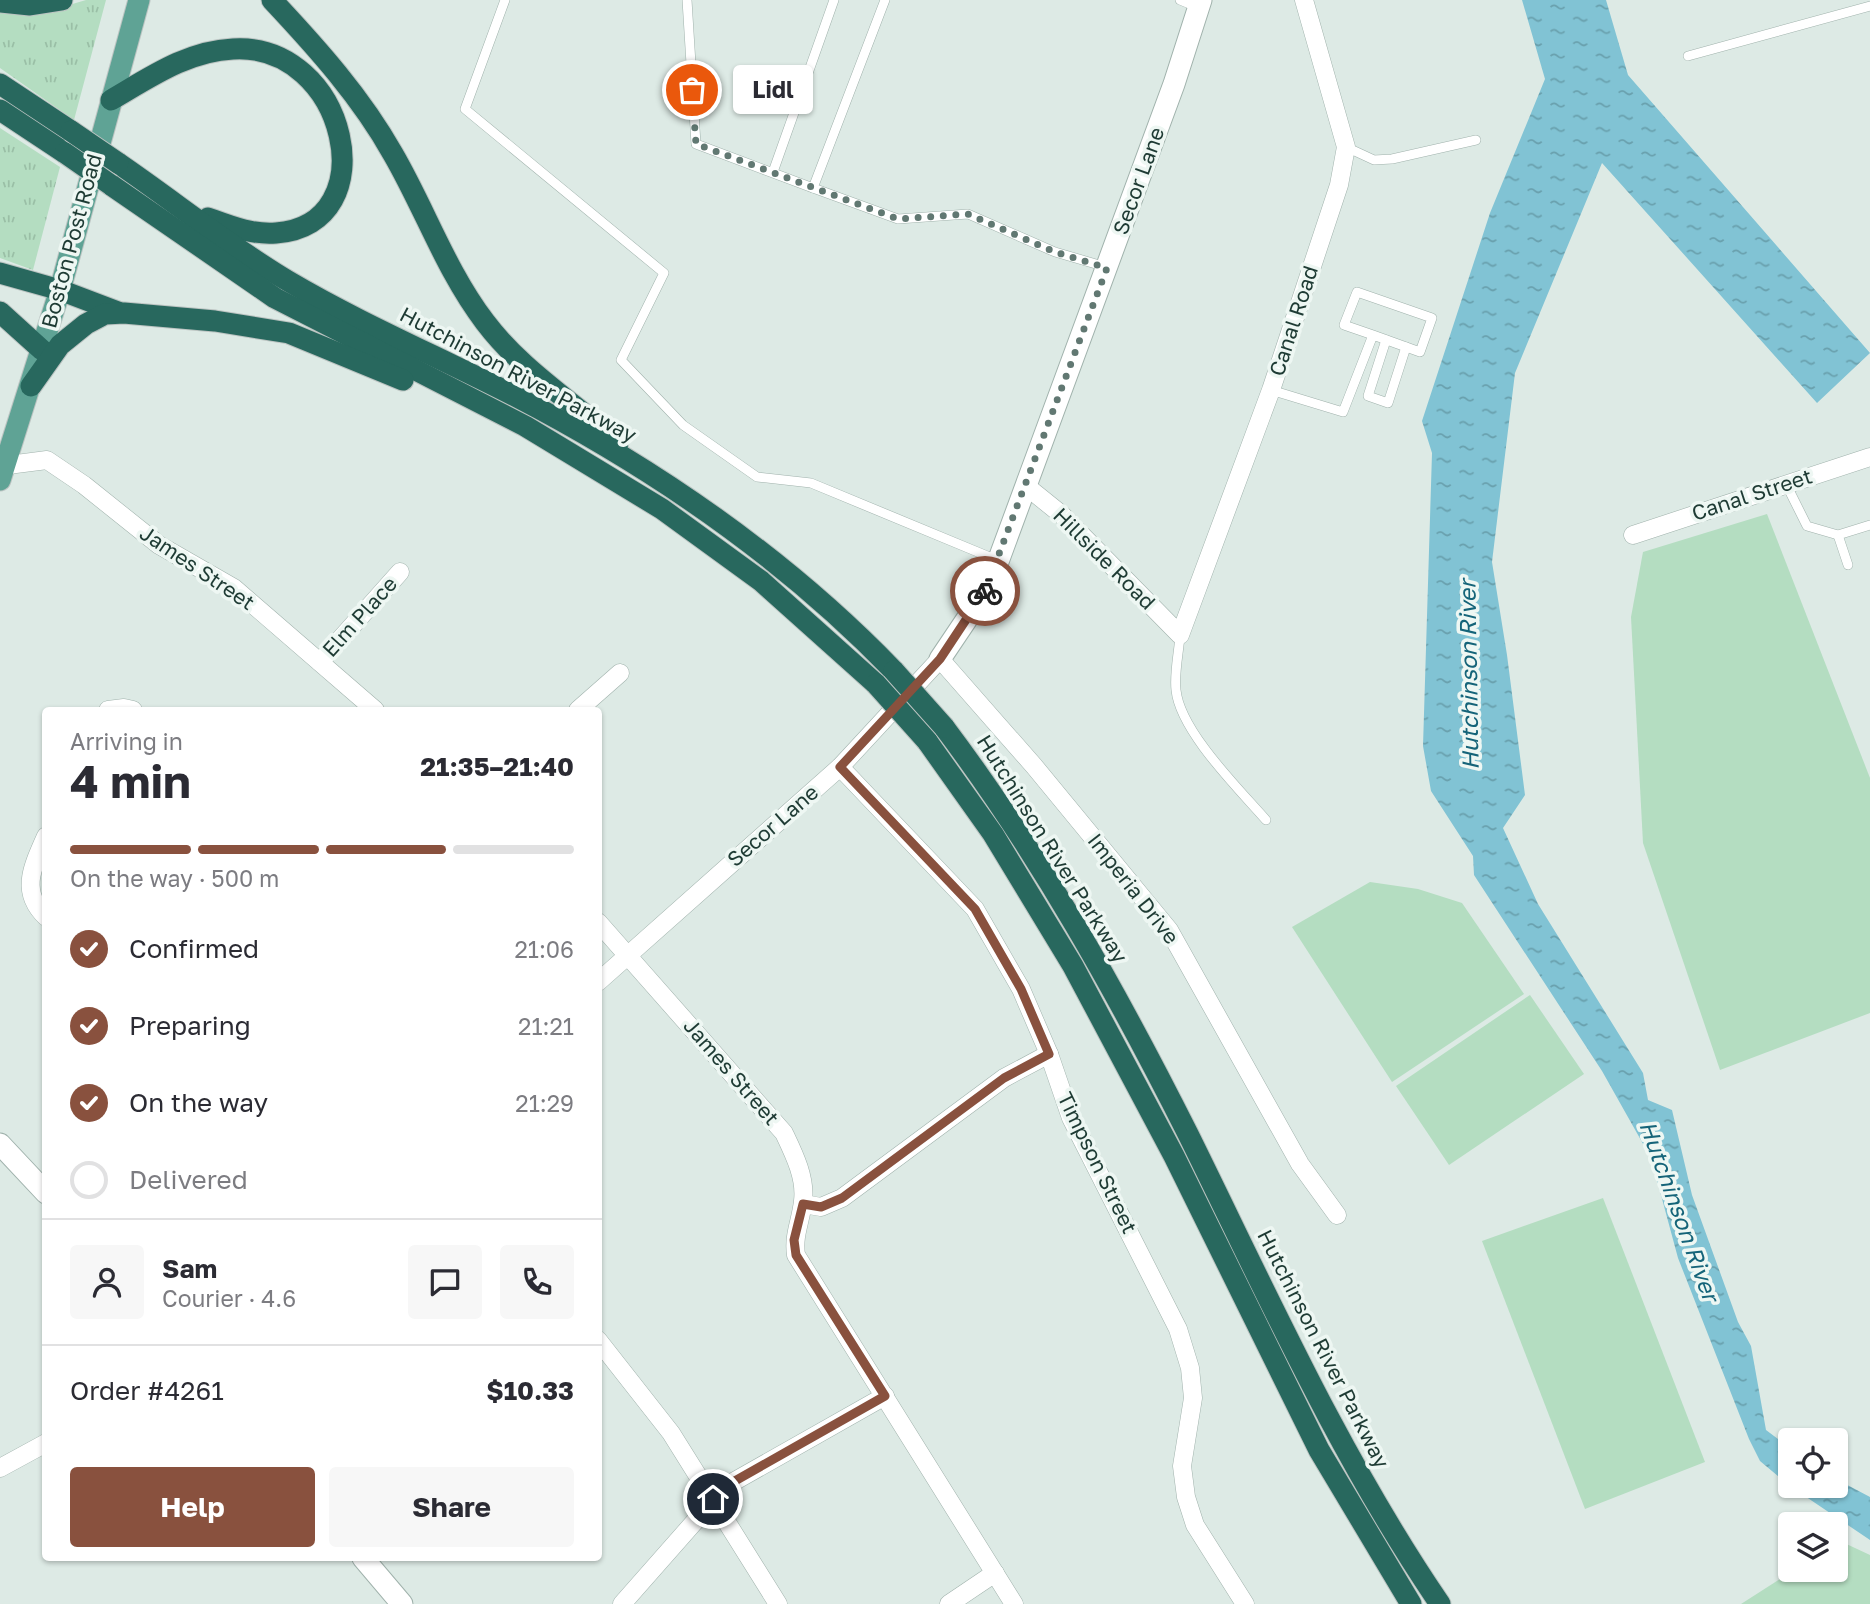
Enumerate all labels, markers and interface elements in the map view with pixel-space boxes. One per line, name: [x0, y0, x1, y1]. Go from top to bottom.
pin: [662, 60, 722, 120]
callout: Lidl: [734, 66, 814, 114]
icon: bag: [673, 71, 711, 109]
text: Lidl: [752, 75, 794, 103]
street label: Secor Lane: [1107, 123, 1169, 238]
street label: Boston Post Road: [35, 151, 107, 331]
street label: Canal Road: [1263, 262, 1323, 379]
street label: Hutchinson River Parkway: [396, 301, 641, 448]
street label: Canal Street: [1688, 462, 1815, 526]
street label: Hillside Road: [1048, 502, 1161, 615]
street label: James Street: [135, 519, 260, 615]
courier: [950, 556, 1020, 626]
street label: Elm Place: [316, 571, 402, 662]
icon: bike: [966, 572, 1004, 610]
water label: Hutchinson River: [1452, 577, 1484, 770]
text: Arriving in: [70, 727, 183, 755]
street label: Hutchinson River Parkway: [972, 730, 1134, 968]
text: 21:35–21:40: [420, 751, 574, 782]
text: 4 min: [70, 753, 191, 808]
street label: Secor Lane: [721, 779, 823, 872]
street label: Imperia Drive: [1083, 828, 1185, 949]
text: On the way · 500 m: [70, 864, 279, 892]
icon: check: [70, 930, 108, 968]
text: Confirmed: [129, 933, 259, 964]
text: 21:06: [514, 935, 574, 963]
icon: check: [70, 1007, 108, 1045]
text: Preparing: [129, 1010, 251, 1041]
text: 21:21: [518, 1012, 574, 1040]
street label: James Street: [678, 1013, 785, 1130]
icon: check: [70, 1084, 108, 1122]
text: On the way: [129, 1087, 268, 1118]
street label: Timpson Street: [1052, 1088, 1143, 1238]
text: 21:29: [515, 1089, 574, 1117]
water label: Hutchinson River: [1634, 1117, 1727, 1308]
text: Delivered: [129, 1164, 248, 1195]
street label: Hutchinson River Parkway: [1252, 1225, 1396, 1472]
button: person: [70, 1245, 144, 1319]
button: chat: [408, 1245, 482, 1319]
button: phone: [500, 1245, 574, 1319]
text: Sam: [162, 1253, 217, 1284]
text: Courier · 4.6: [162, 1284, 296, 1312]
text: Order #4261: [70, 1375, 224, 1406]
text: $10.33: [486, 1375, 574, 1406]
map controls: [1778, 1428, 1848, 1582]
button: locate: [1778, 1428, 1848, 1498]
button: Help: [70, 1467, 315, 1547]
button: Share: [329, 1467, 574, 1547]
pin: [683, 1469, 743, 1529]
icon: home: [694, 1480, 732, 1518]
button: layers: [1778, 1512, 1848, 1582]

